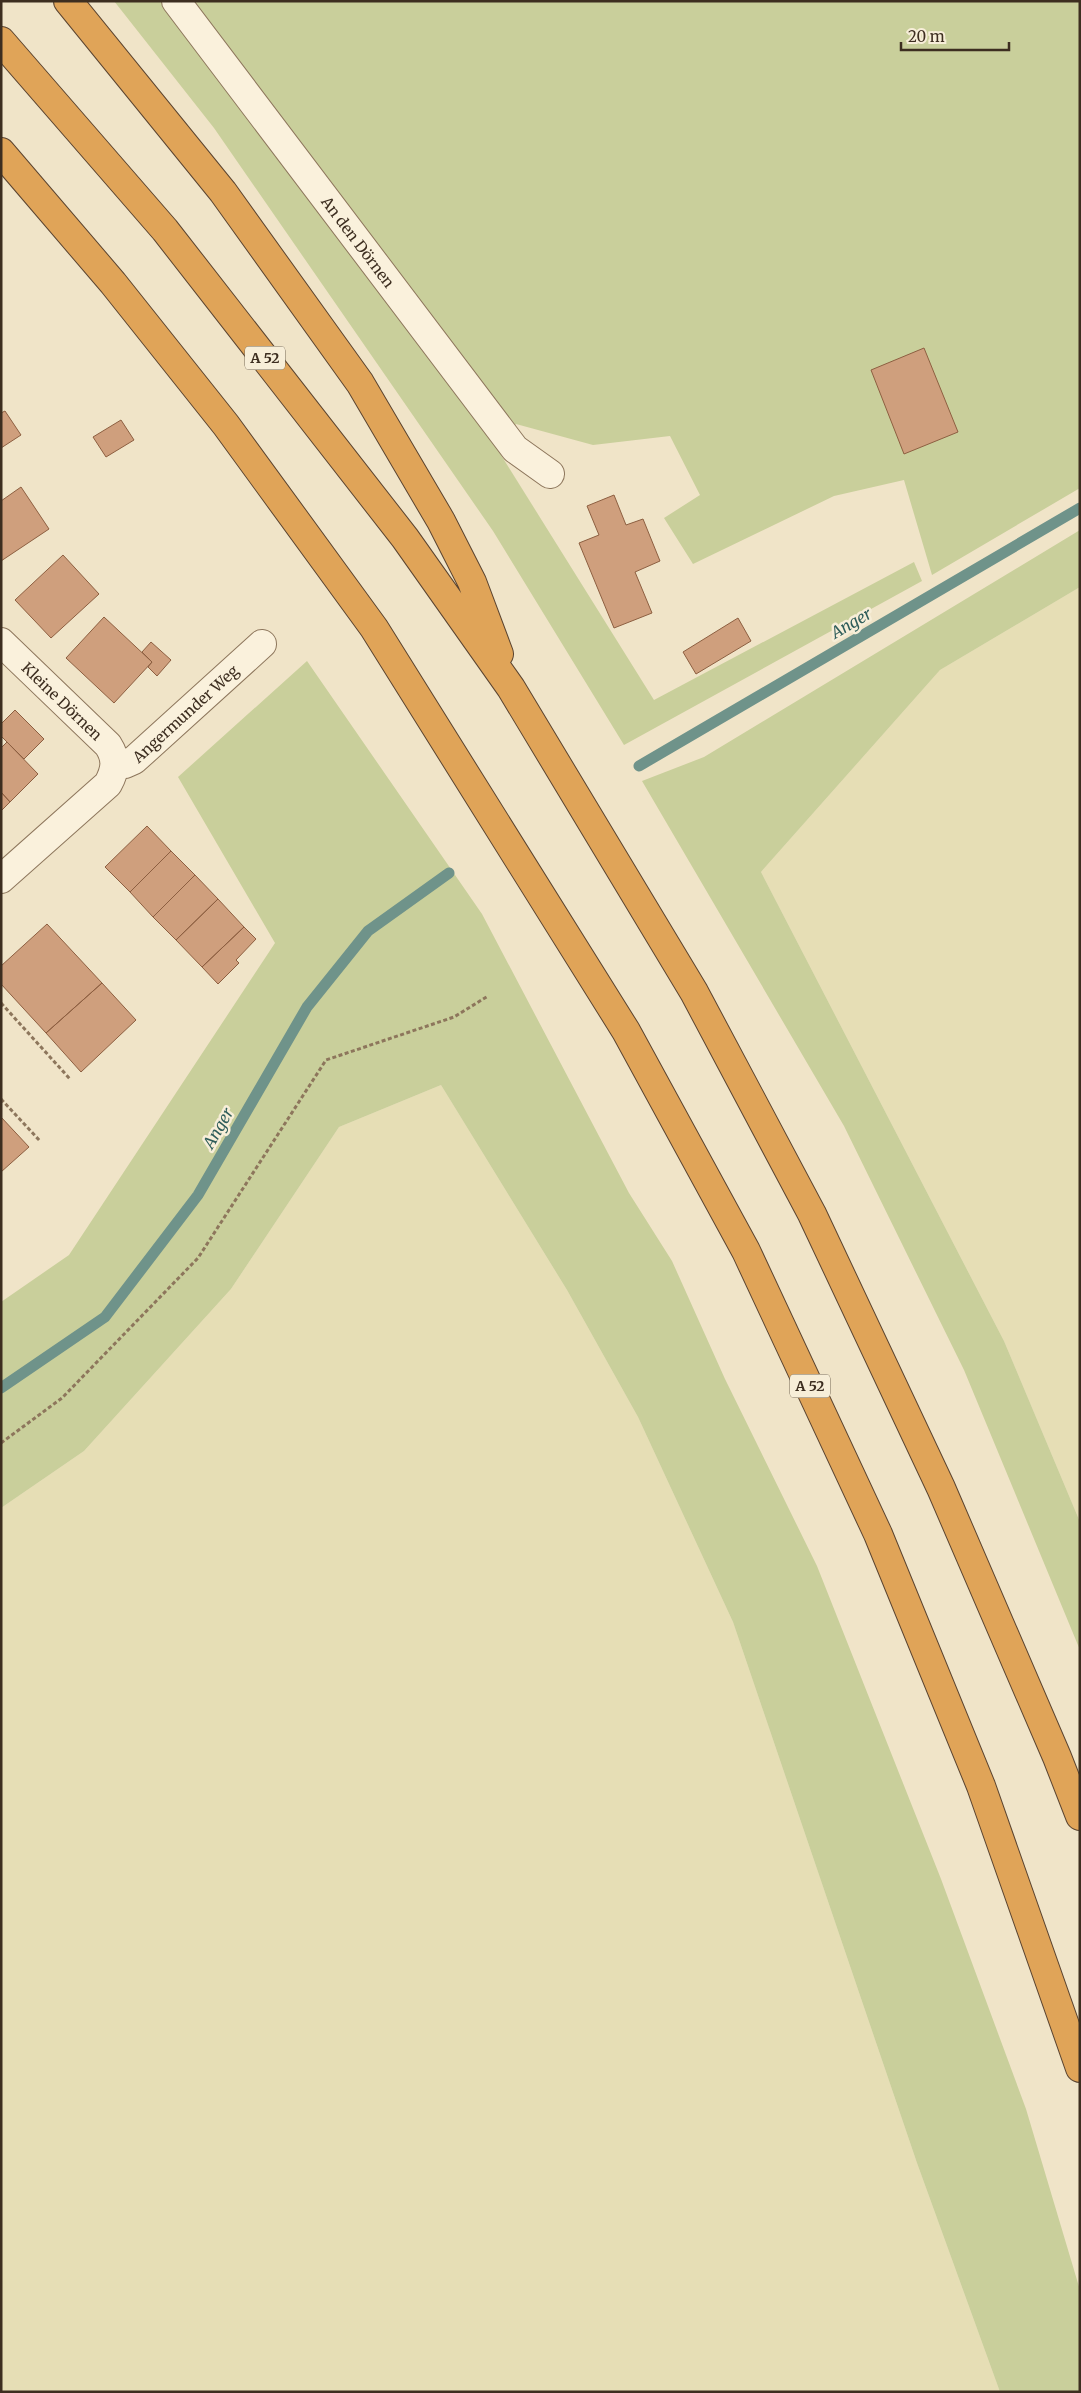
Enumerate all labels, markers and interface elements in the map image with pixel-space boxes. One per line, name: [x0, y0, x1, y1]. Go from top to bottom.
scale bar: [901, 20, 1008, 52]
text: 20 m: [908, 27, 945, 46]
street label: An den Dörnen: [317, 192, 399, 291]
road number: A 52: [245, 346, 285, 369]
water label: Anger: [825, 603, 875, 644]
street label: Kleine Dörnen: [18, 658, 106, 744]
street label: Angermunder Weg: [128, 661, 242, 767]
water label: Anger: [197, 1104, 238, 1154]
road number: A 52: [790, 1374, 830, 1398]

